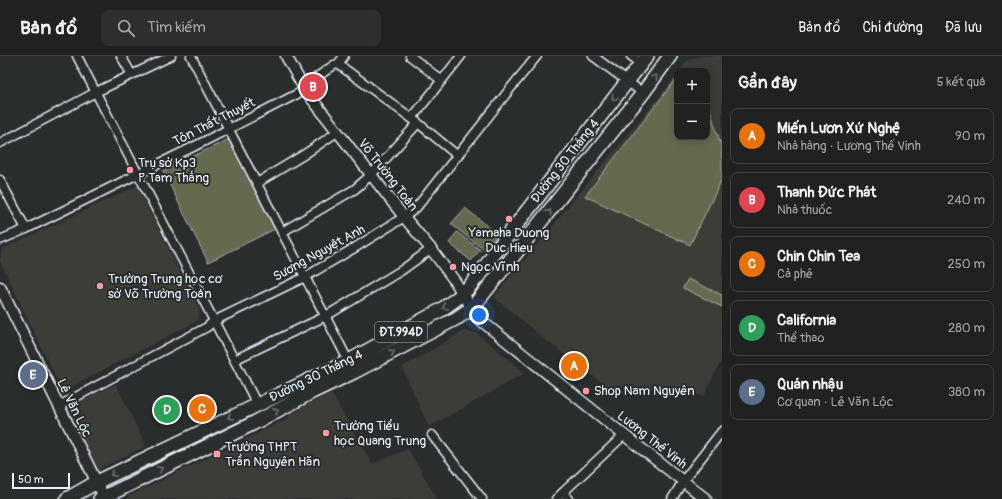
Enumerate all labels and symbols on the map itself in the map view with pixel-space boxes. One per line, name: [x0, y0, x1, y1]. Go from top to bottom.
pin: B: [300, 72, 326, 102]
one-way arrow: [650, 74, 657, 81]
one-way arrow: [612, 93, 619, 100]
street label: Tôn Thất Thuyết: [170, 94, 258, 150]
street label: Đường 30 Tháng 4: [527, 115, 603, 206]
street label: Võ Trường Toản: [355, 136, 421, 214]
place label: Trụ sở Kp3 P. Tam Thắng: [138, 155, 210, 186]
marker: Trụ sở Kp3 P. Tam Thắng: [125, 165, 135, 175]
one-way arrow: [544, 209, 551, 216]
marker: Yamaha Duong Duc Hieu: [504, 214, 514, 224]
street label: Sương Nguyệt Anh: [270, 221, 368, 285]
place label: Yamaha Duong Duc Hieu: [468, 225, 550, 256]
place label: Ngọc Vĩnh: [461, 259, 519, 275]
marker: Ngọc Vĩnh: [448, 262, 458, 272]
place label: Trường Trung học cơ sở Võ Trường Toản: [108, 271, 223, 302]
marker: Trường Trung học cơ sở Võ Trường Toản: [95, 281, 105, 291]
one-way arrow: [442, 302, 449, 310]
your location: [469, 305, 489, 325]
road number: ĐT.994D: [375, 322, 427, 342]
street label: Đường 30 Tháng 4: [267, 346, 366, 406]
one-way arrow: [388, 349, 396, 357]
pin: A: [561, 351, 587, 381]
pin: E: [20, 360, 46, 390]
street label: Lê Văn Lộc: [53, 376, 95, 440]
place label: Shop Nam Nguyên: [594, 383, 695, 399]
marker: Shop Nam Nguyên: [581, 386, 591, 396]
pin: C: [189, 394, 215, 424]
pin: D: [154, 395, 180, 425]
one-way arrow: [272, 408, 280, 416]
street label: Lương Thế Vinh: [614, 408, 690, 472]
one-way arrow: [227, 412, 234, 420]
place label: Trường Tiểu học Quang Trung: [334, 418, 427, 449]
marker: Trường Tiểu học Quang Trung: [321, 428, 331, 438]
place label: Trường THPT Trần Nguyên Hãn: [225, 439, 320, 470]
marker: Trường THPT Trần Nguyên Hãn: [212, 449, 222, 459]
one-way arrow: [156, 466, 163, 474]
one-way arrow: [109, 469, 117, 477]
scale bar: [12, 471, 70, 490]

